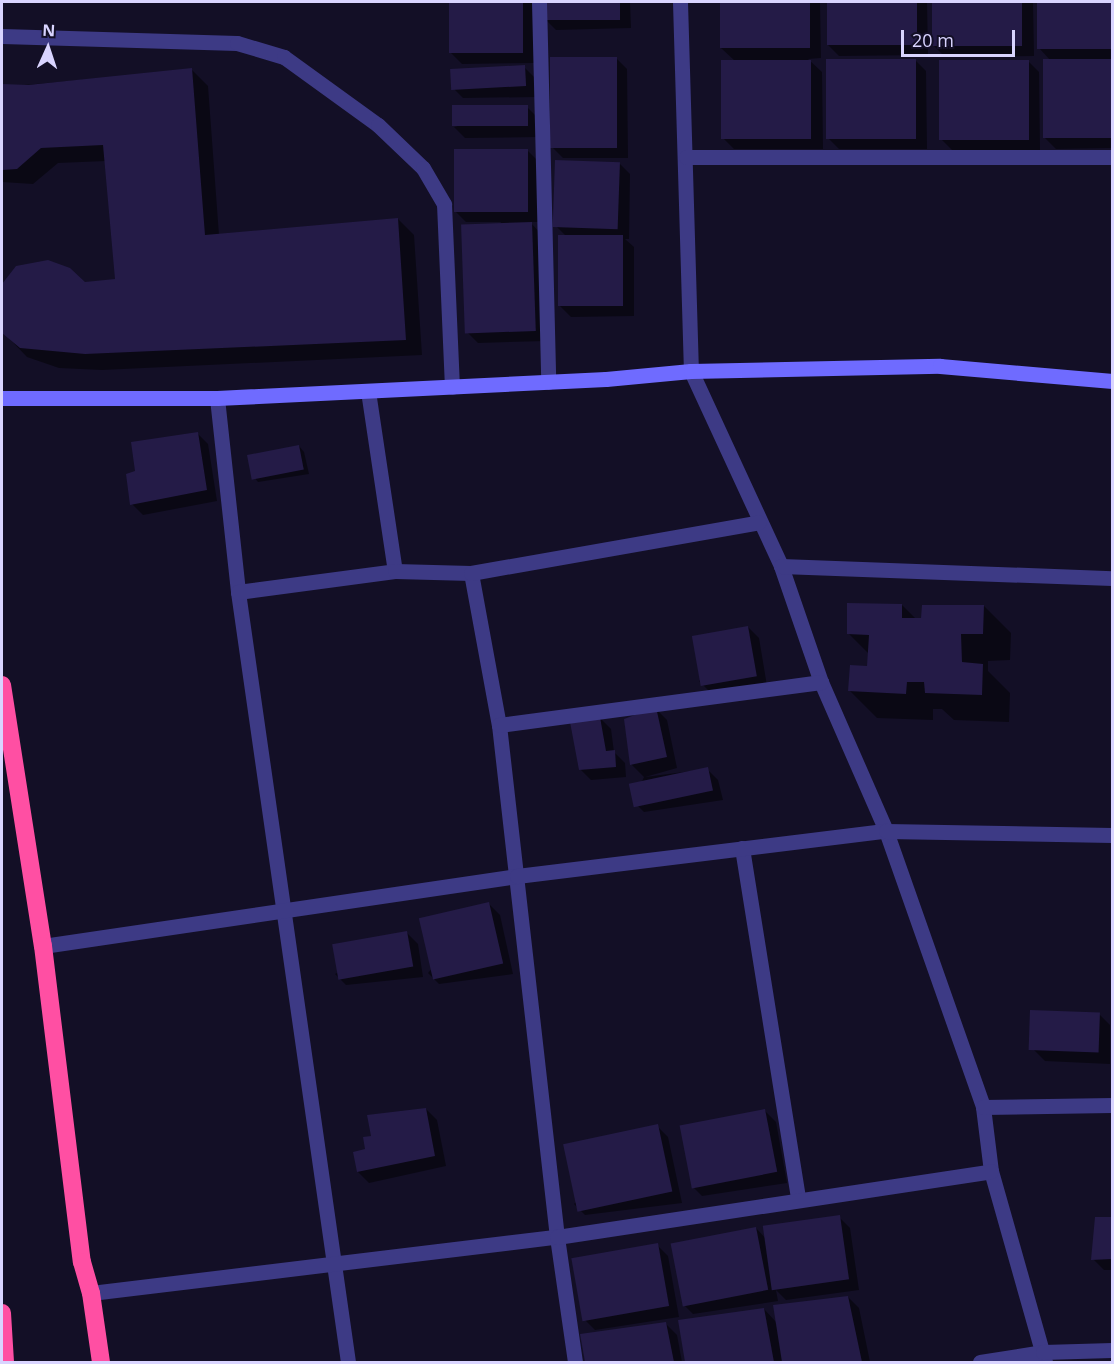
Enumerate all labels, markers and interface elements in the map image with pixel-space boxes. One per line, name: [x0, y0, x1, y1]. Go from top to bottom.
north arrow: [18, 18, 78, 78]
scale bar: [904, 18, 1018, 56]
text: N: [42, 19, 56, 41]
text: 20 m: [912, 28, 954, 52]

